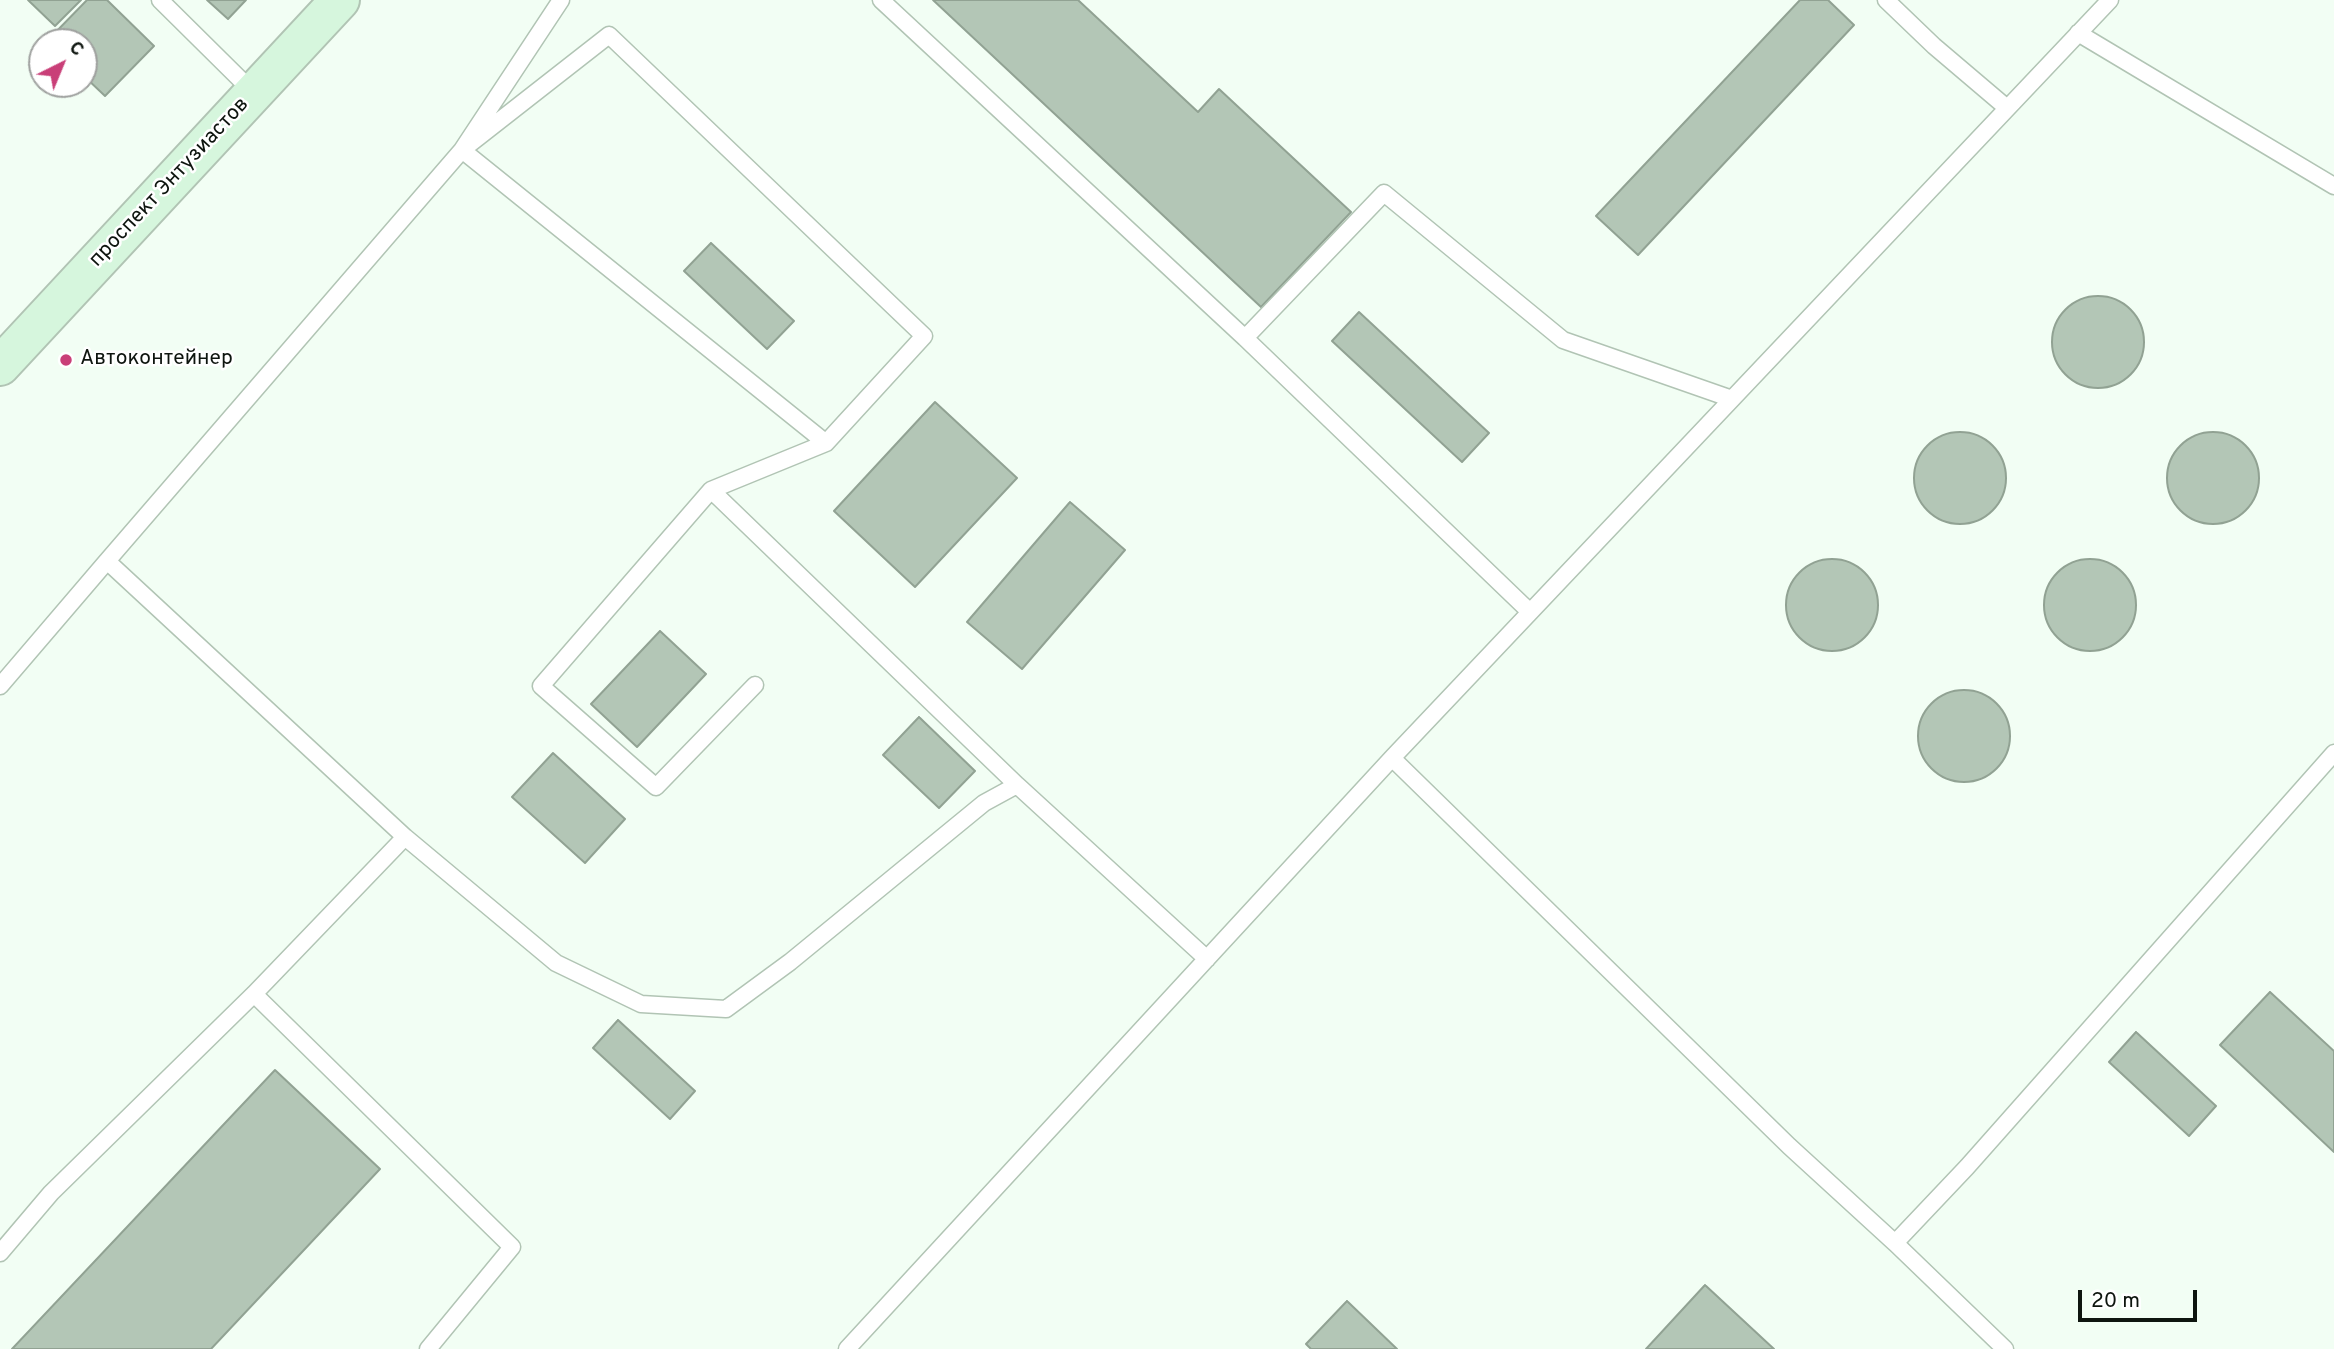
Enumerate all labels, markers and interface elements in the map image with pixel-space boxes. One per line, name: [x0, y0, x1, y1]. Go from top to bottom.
north arrow: [28, 28, 98, 98]
text: С: [63, 36, 89, 62]
street label: проспект Энтузиастов: [85, 93, 255, 273]
place label: Автоконтейнер: [80, 347, 233, 373]
marker: Автоконтейнер: [58, 352, 74, 368]
scale bar: [2082, 1276, 2201, 1320]
text: 20 m: [2091, 1288, 2140, 1315]

